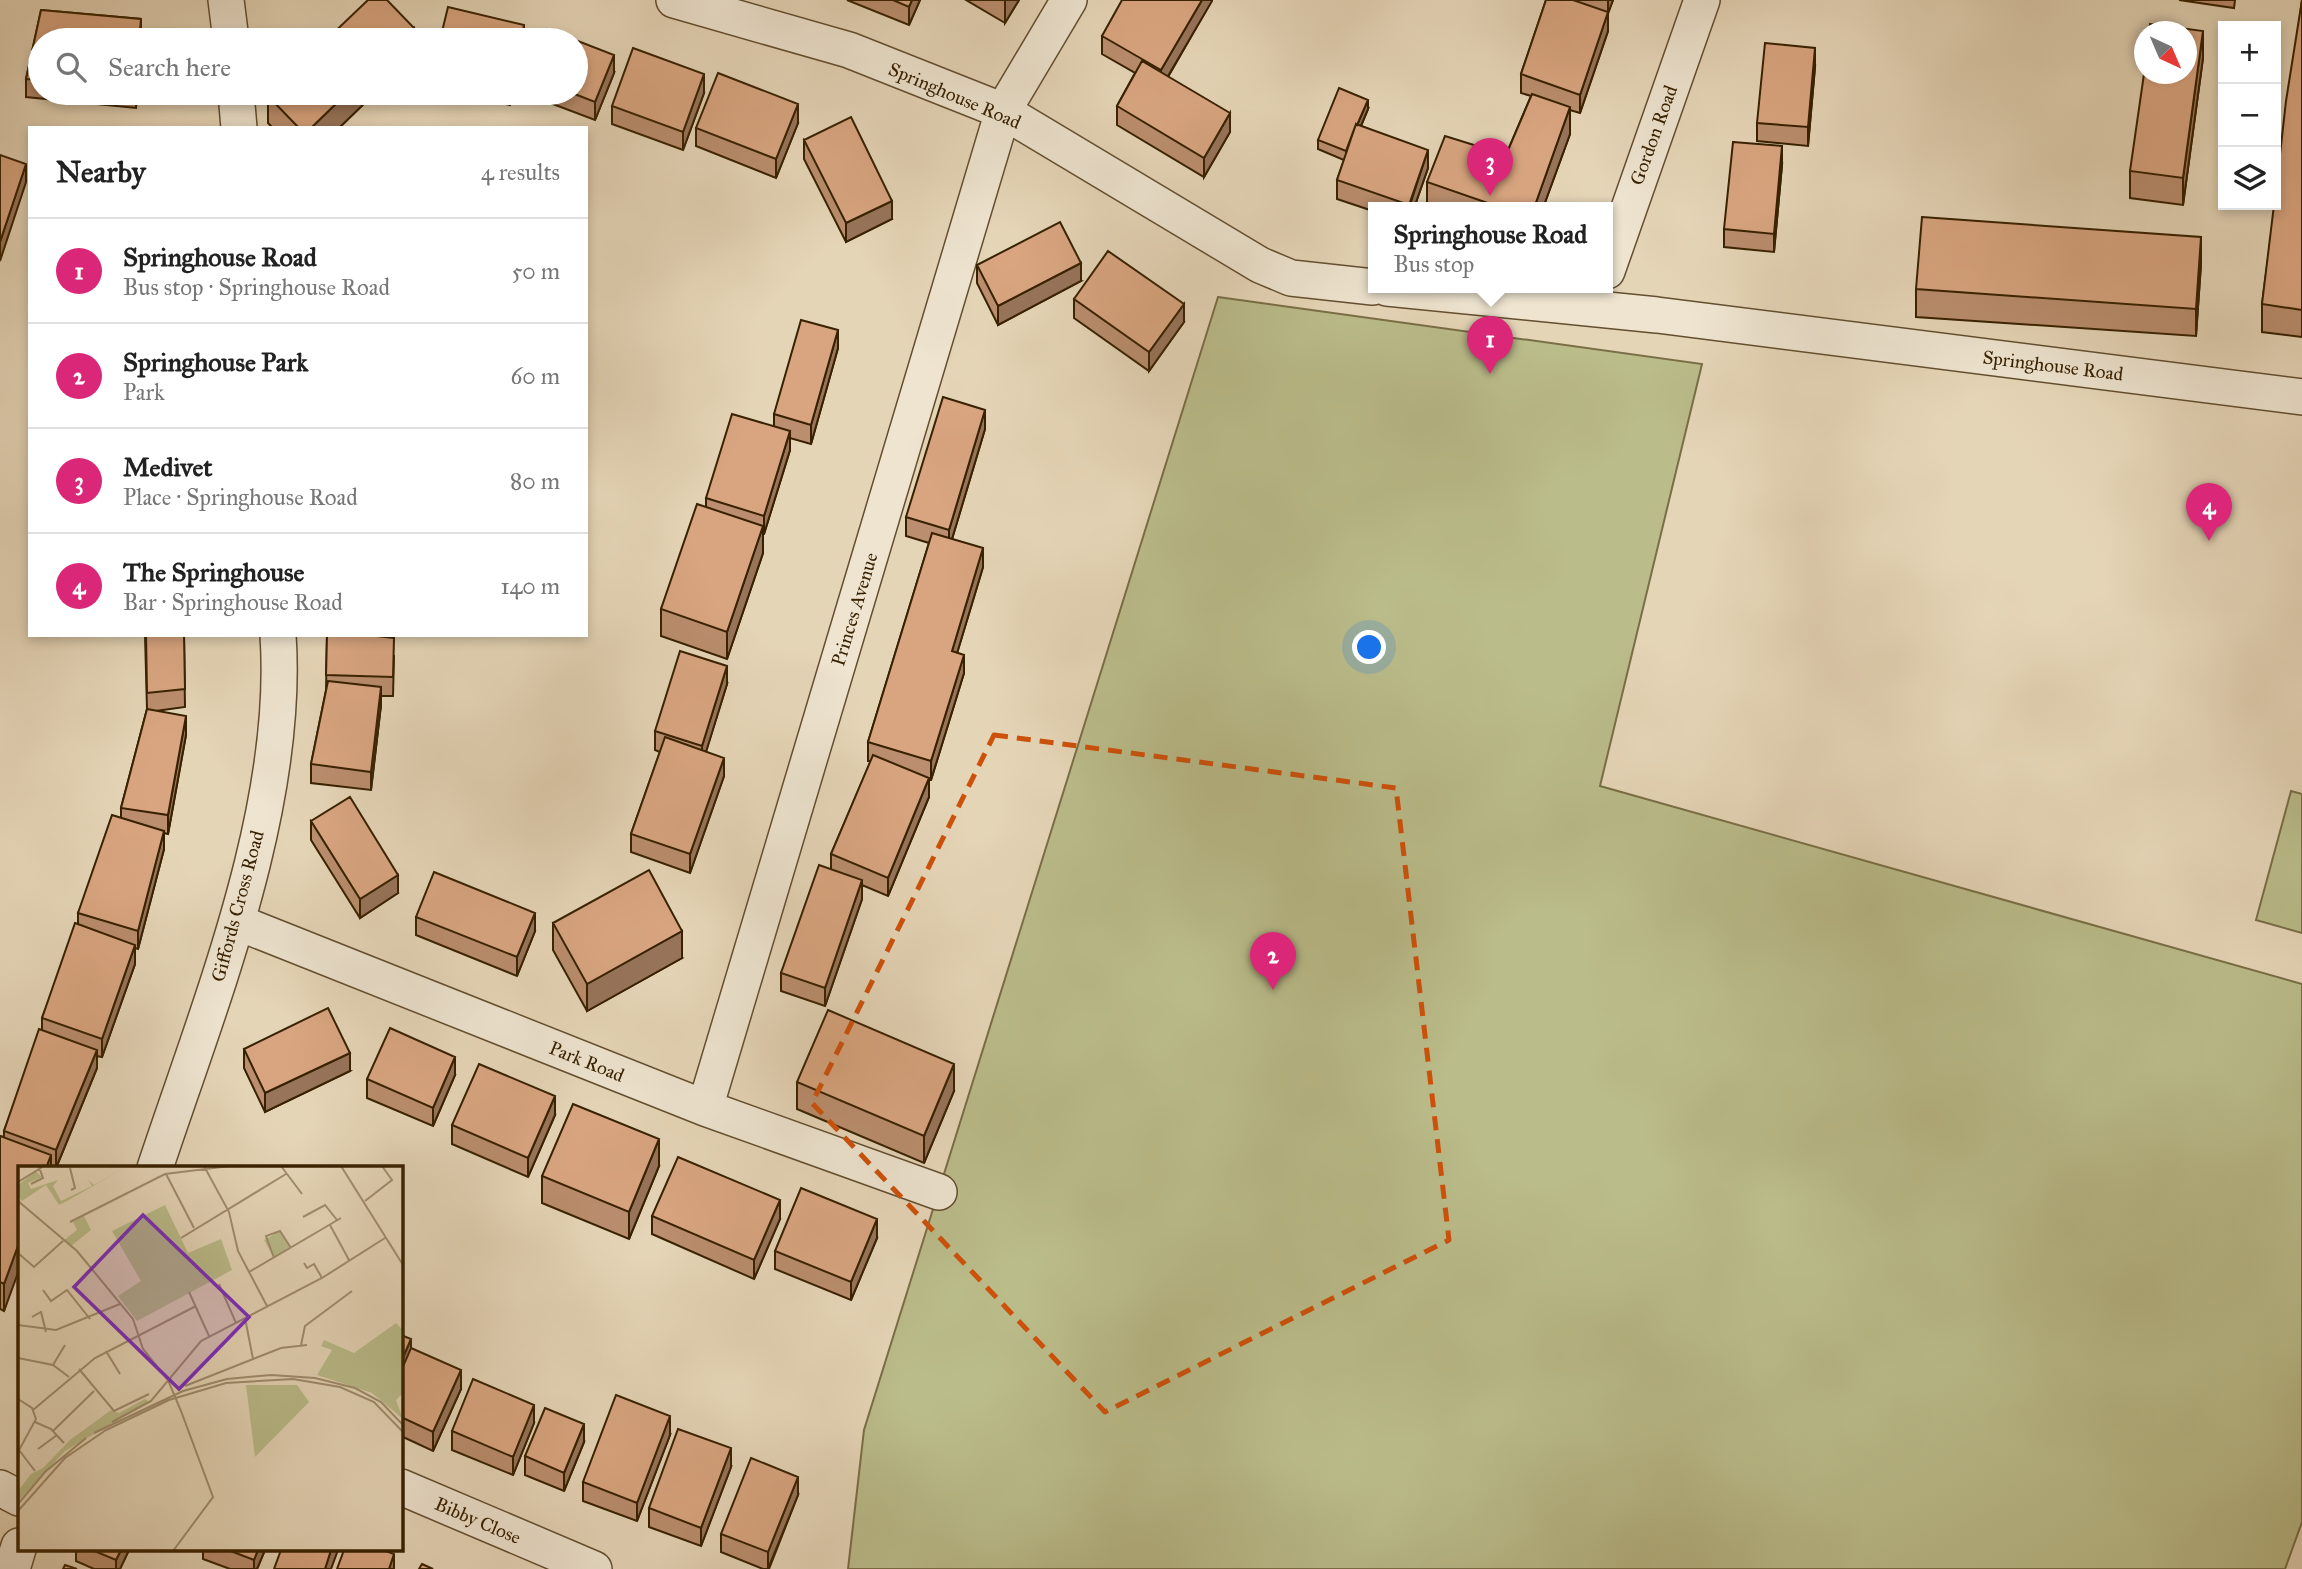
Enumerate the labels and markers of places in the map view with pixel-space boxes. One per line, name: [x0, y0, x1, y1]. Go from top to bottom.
pin: 3: [1467, 138, 1513, 196]
pin: 1: [1467, 316, 1513, 374]
pin: 4: [2186, 483, 2232, 541]
pin: 2: [1250, 932, 1296, 990]

